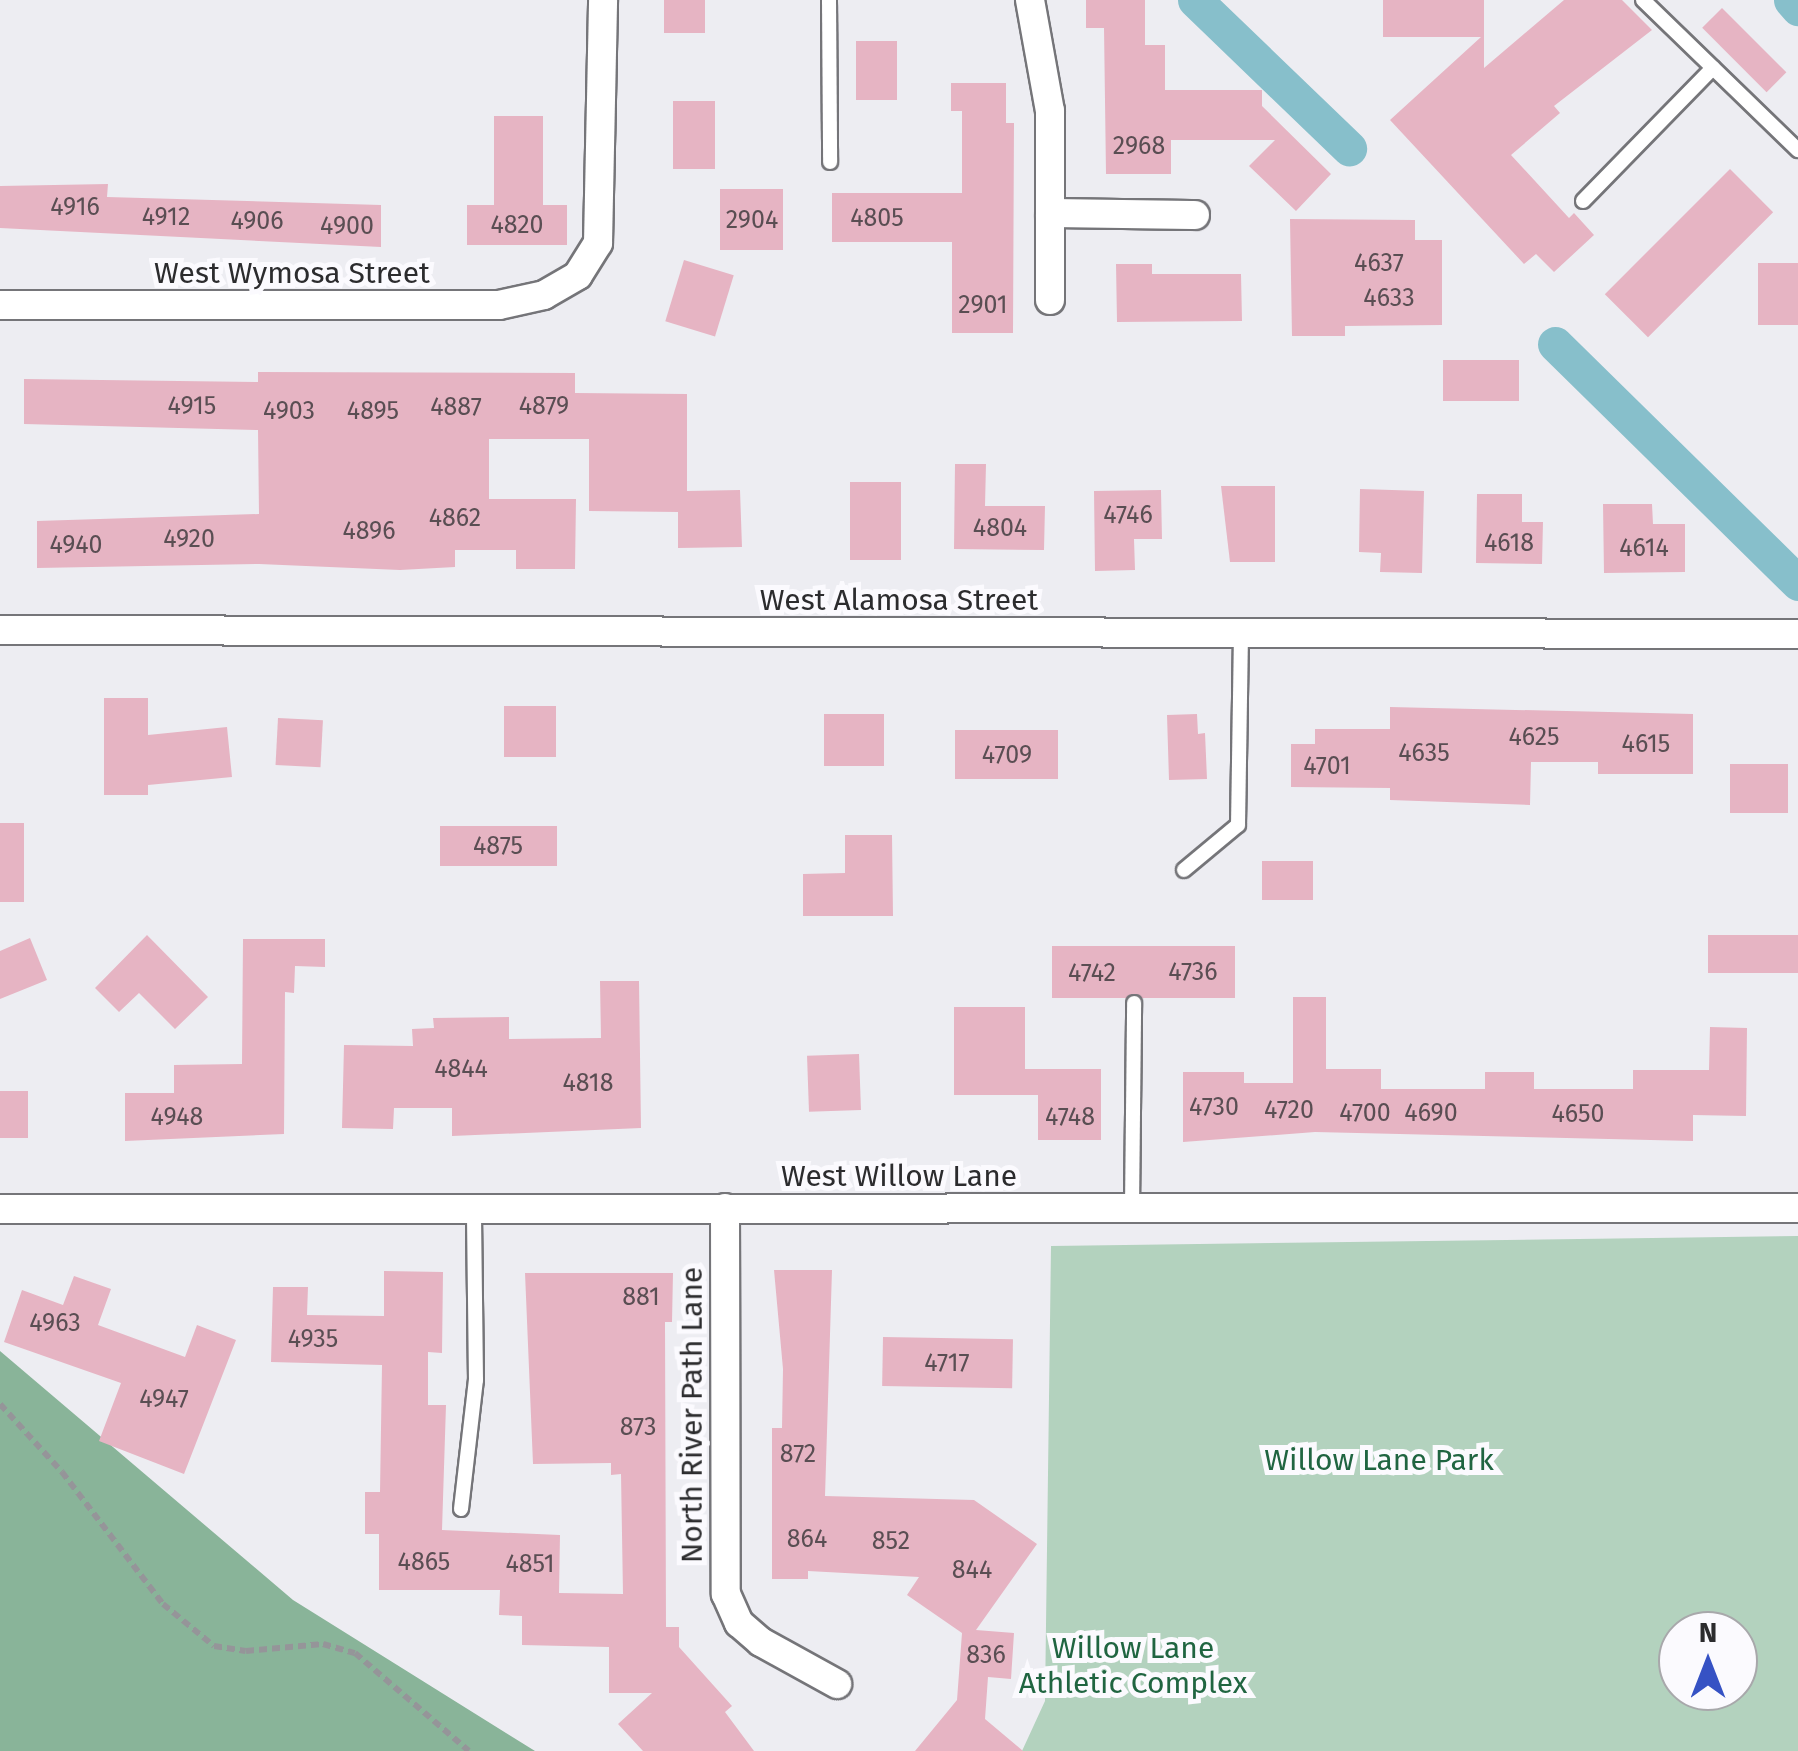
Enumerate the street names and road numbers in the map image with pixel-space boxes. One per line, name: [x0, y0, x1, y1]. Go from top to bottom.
street label: West Wymosa Street: [154, 255, 430, 291]
street label: West Alamosa Street: [760, 582, 1038, 618]
street label: West Willow Lane: [781, 1158, 1017, 1194]
street label: North River Path Lane: [674, 1267, 710, 1563]

